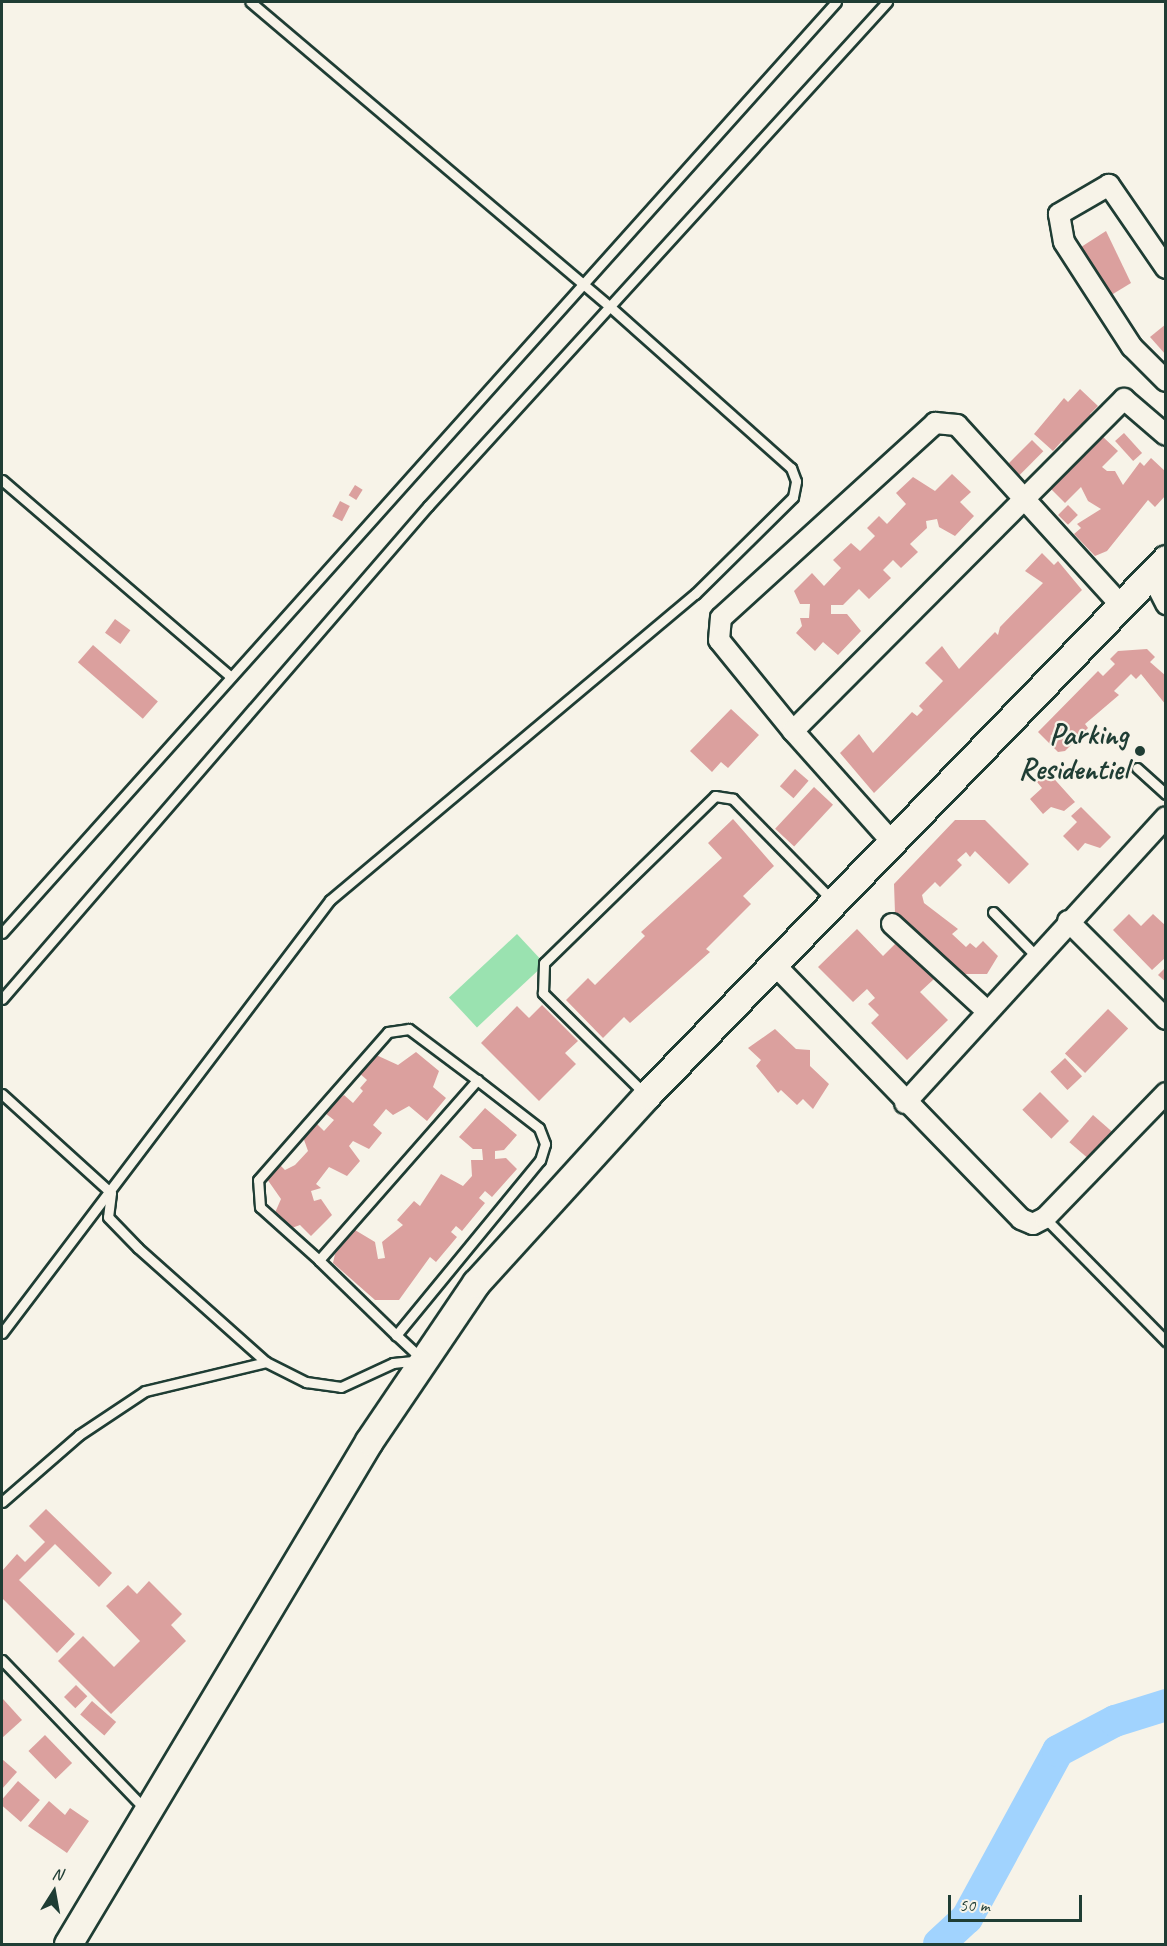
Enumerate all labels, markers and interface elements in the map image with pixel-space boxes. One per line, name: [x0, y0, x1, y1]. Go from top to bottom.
place label: Parking Residentiel: [1018, 716, 1128, 786]
marker: Parking Residentiel: [1133, 744, 1147, 758]
north arrow: [24, 1862, 84, 1922]
text: N: [51, 1864, 64, 1885]
scale bar: [951, 1883, 1084, 1921]
text: 50 m: [959, 1894, 990, 1916]

